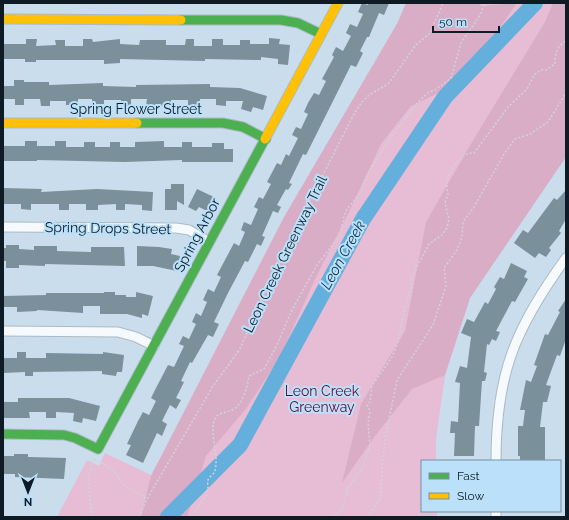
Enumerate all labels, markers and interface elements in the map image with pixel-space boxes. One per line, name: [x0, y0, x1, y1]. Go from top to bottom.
scale bar: [433, 8, 499, 34]
text: 50 m: [439, 15, 467, 29]
street label: Spring Flower Street: [70, 101, 202, 117]
street label: Leon Creek Greenway Trail: [240, 173, 330, 335]
street label: Spring Arbor: [171, 195, 223, 275]
water label: Leon Creek: [317, 218, 369, 292]
street label: Spring Drops Street: [45, 219, 172, 237]
park label: Leon Creek Greenway: [285, 383, 360, 415]
legend: [421, 460, 561, 512]
text: Fast: [457, 469, 480, 483]
north arrow: [8, 472, 48, 512]
text: Slow: [457, 489, 484, 503]
text: N: [24, 495, 32, 508]

